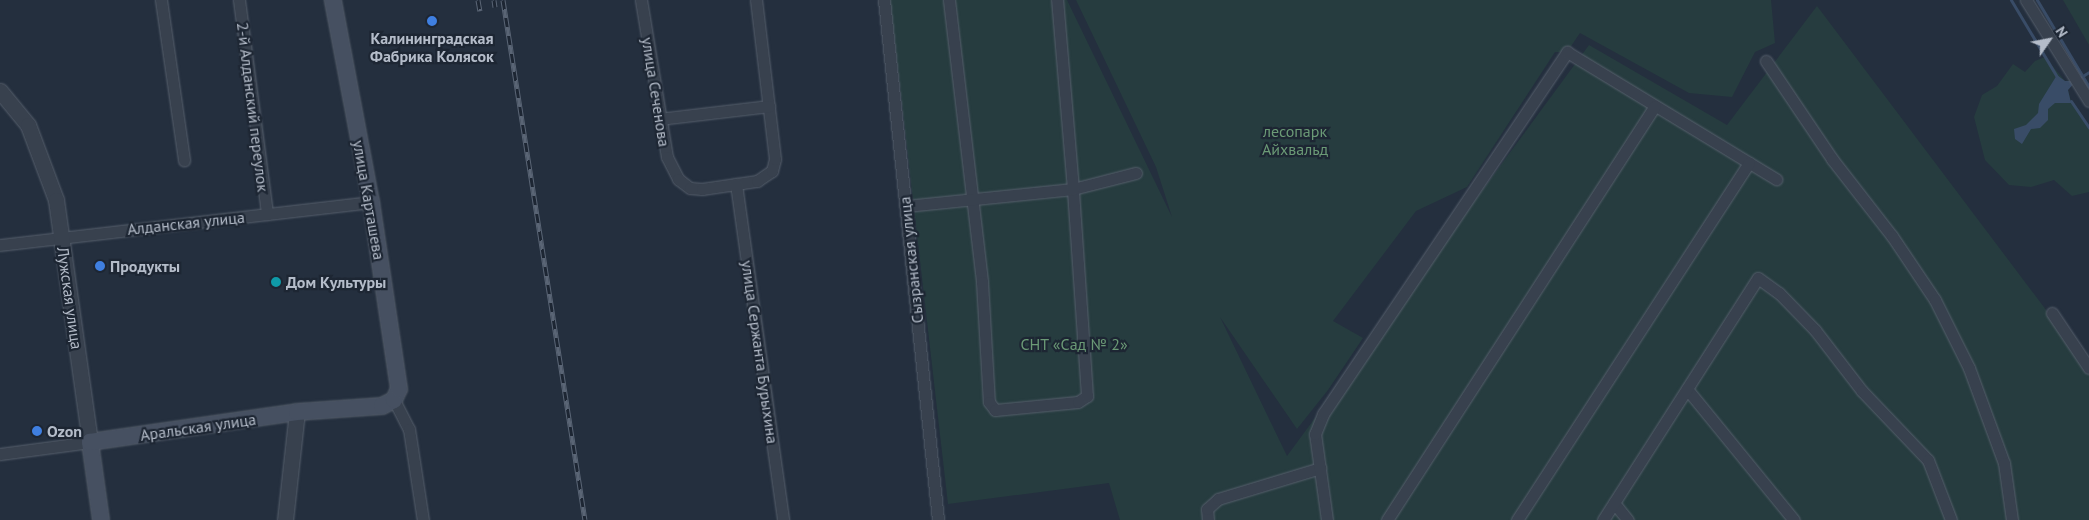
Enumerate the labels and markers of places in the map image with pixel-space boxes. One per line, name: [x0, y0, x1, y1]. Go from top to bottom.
marker: Калининградская Фабрика Колясок: [426, 15, 438, 27]
place label: Калининградская Фабрика Колясок: [370, 28, 494, 66]
place label: Продукты: [110, 256, 180, 276]
marker: Продукты: [94, 260, 106, 272]
place label: Дом Культуры: [286, 272, 386, 292]
marker: Дом Культуры: [270, 276, 282, 288]
place label: Ozon: [47, 421, 82, 441]
marker: Ozon: [31, 425, 43, 437]

